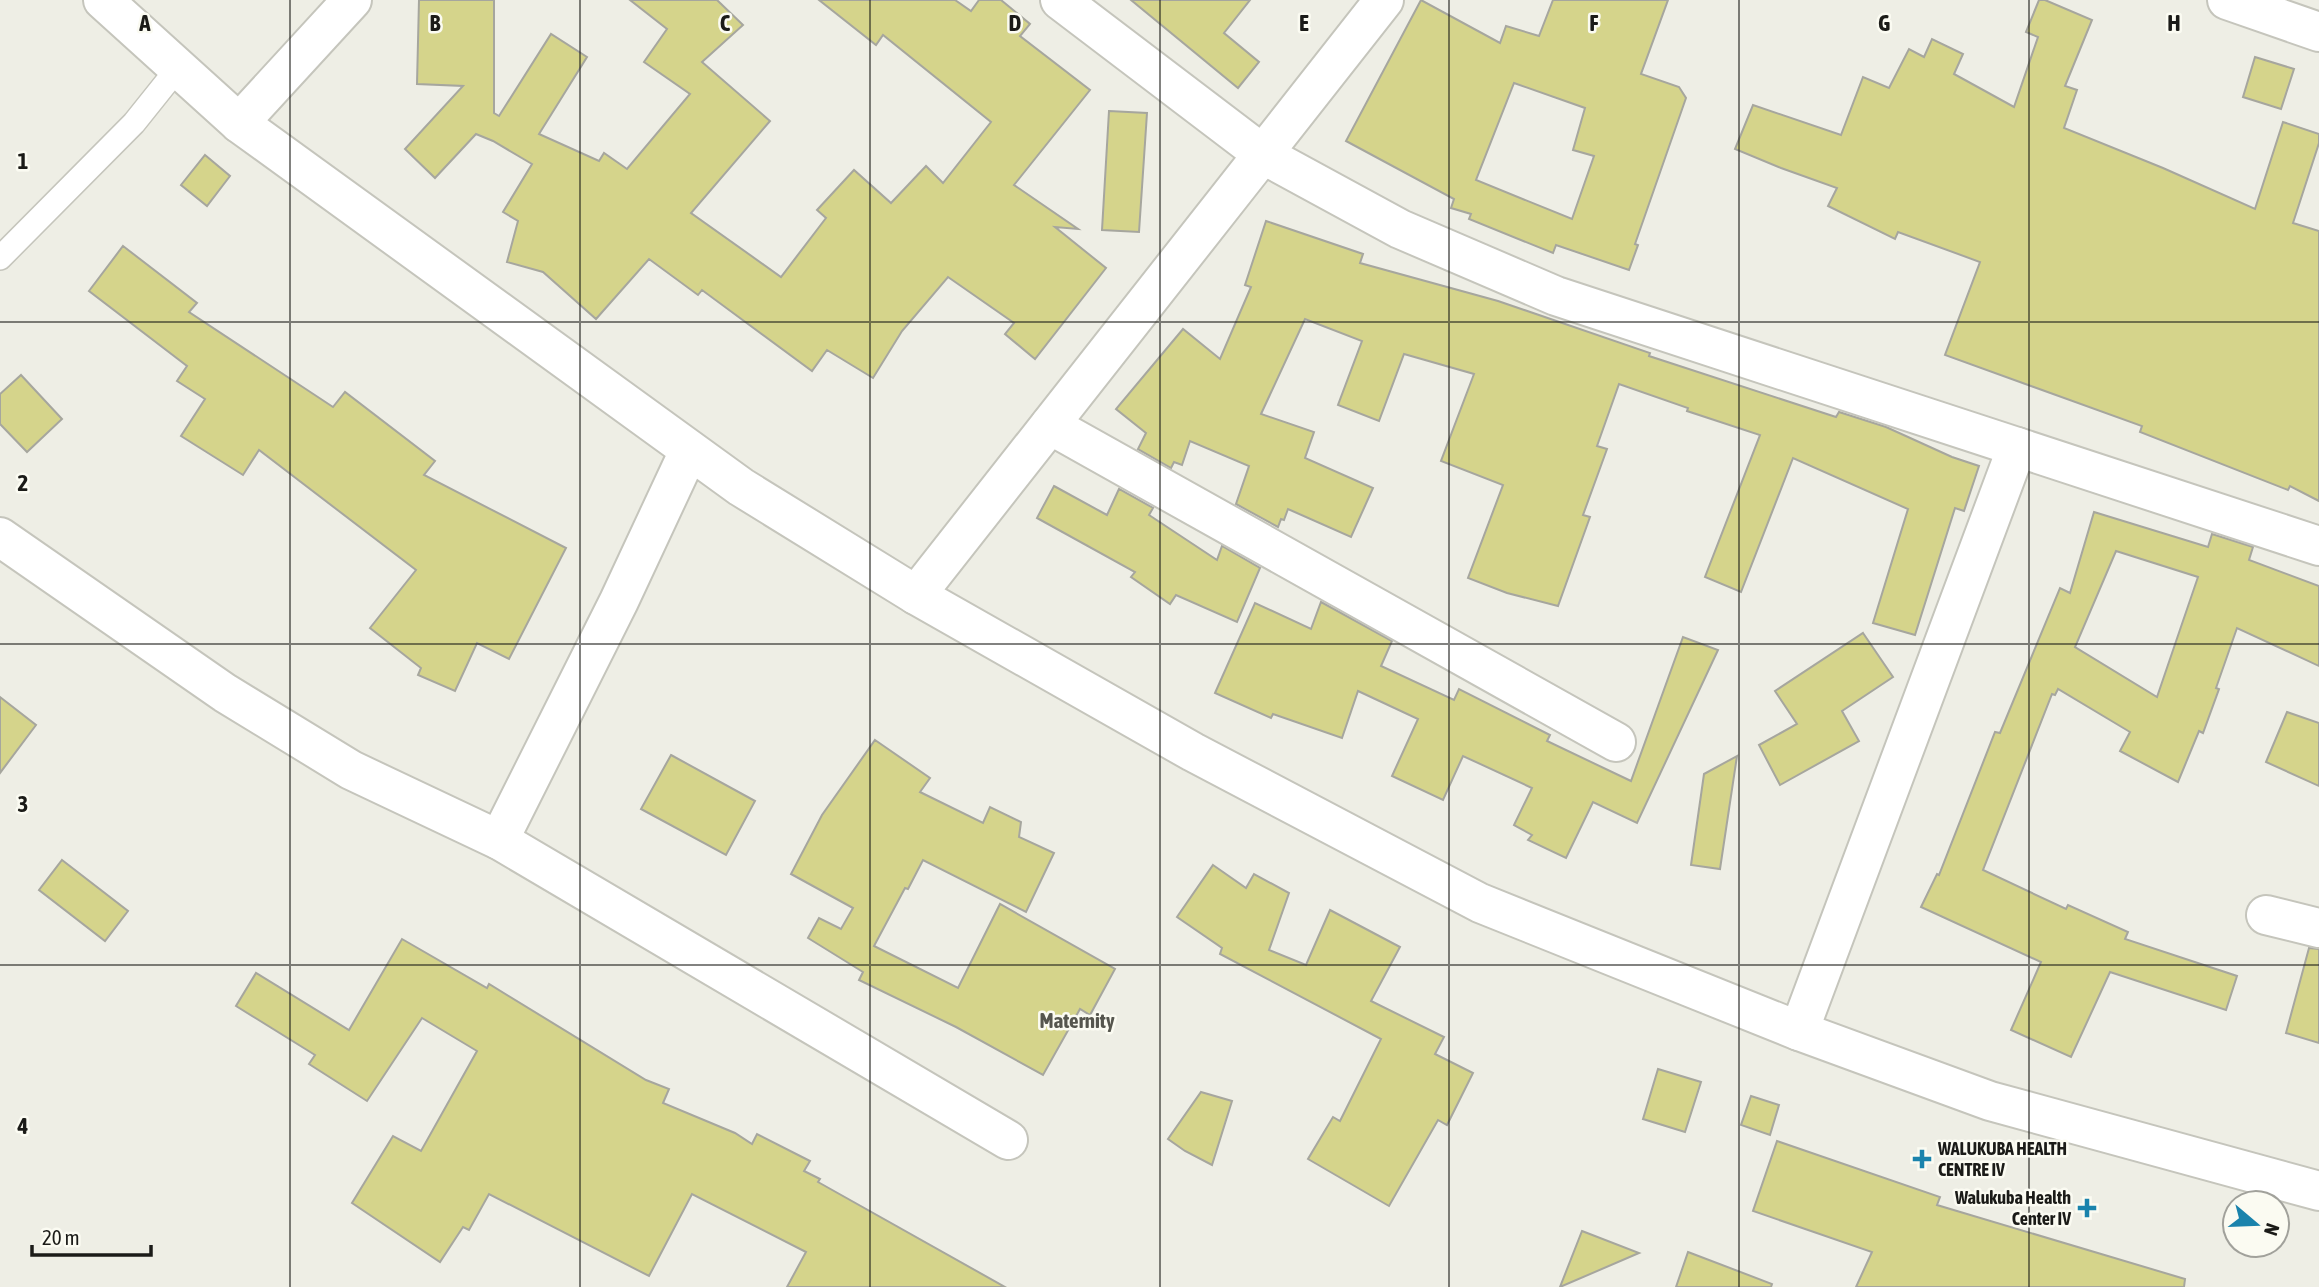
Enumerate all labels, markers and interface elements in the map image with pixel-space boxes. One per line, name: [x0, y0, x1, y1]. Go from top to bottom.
text: A: [138, 10, 151, 36]
text: B: [430, 10, 441, 36]
text: C: [720, 10, 731, 36]
text: D: [1009, 10, 1022, 36]
text: E: [1299, 10, 1309, 36]
text: F: [1589, 10, 1599, 36]
text: G: [1878, 10, 1890, 36]
text: H: [2167, 10, 2181, 36]
text: 1: [18, 148, 29, 174]
text: 2: [18, 470, 28, 496]
text: 3: [18, 791, 28, 817]
district label: Maternity: [1039, 1008, 1115, 1032]
text: 4: [17, 1113, 29, 1139]
place label: WALUKUBA HEALTH CENTRE IV: [1937, 1138, 2067, 1180]
marker: WALUKUBA HEALTH CENTRE IV: [1912, 1149, 1932, 1169]
place label: Walukuba Health Center IV: [1954, 1187, 2071, 1229]
north arrow: [2221, 1189, 2291, 1259]
marker: Walukuba Health Center IV: [2077, 1198, 2097, 1218]
scale bar: [32, 1214, 150, 1258]
text: N: [2260, 1221, 2284, 1238]
text: 20 m: [42, 1225, 80, 1249]

